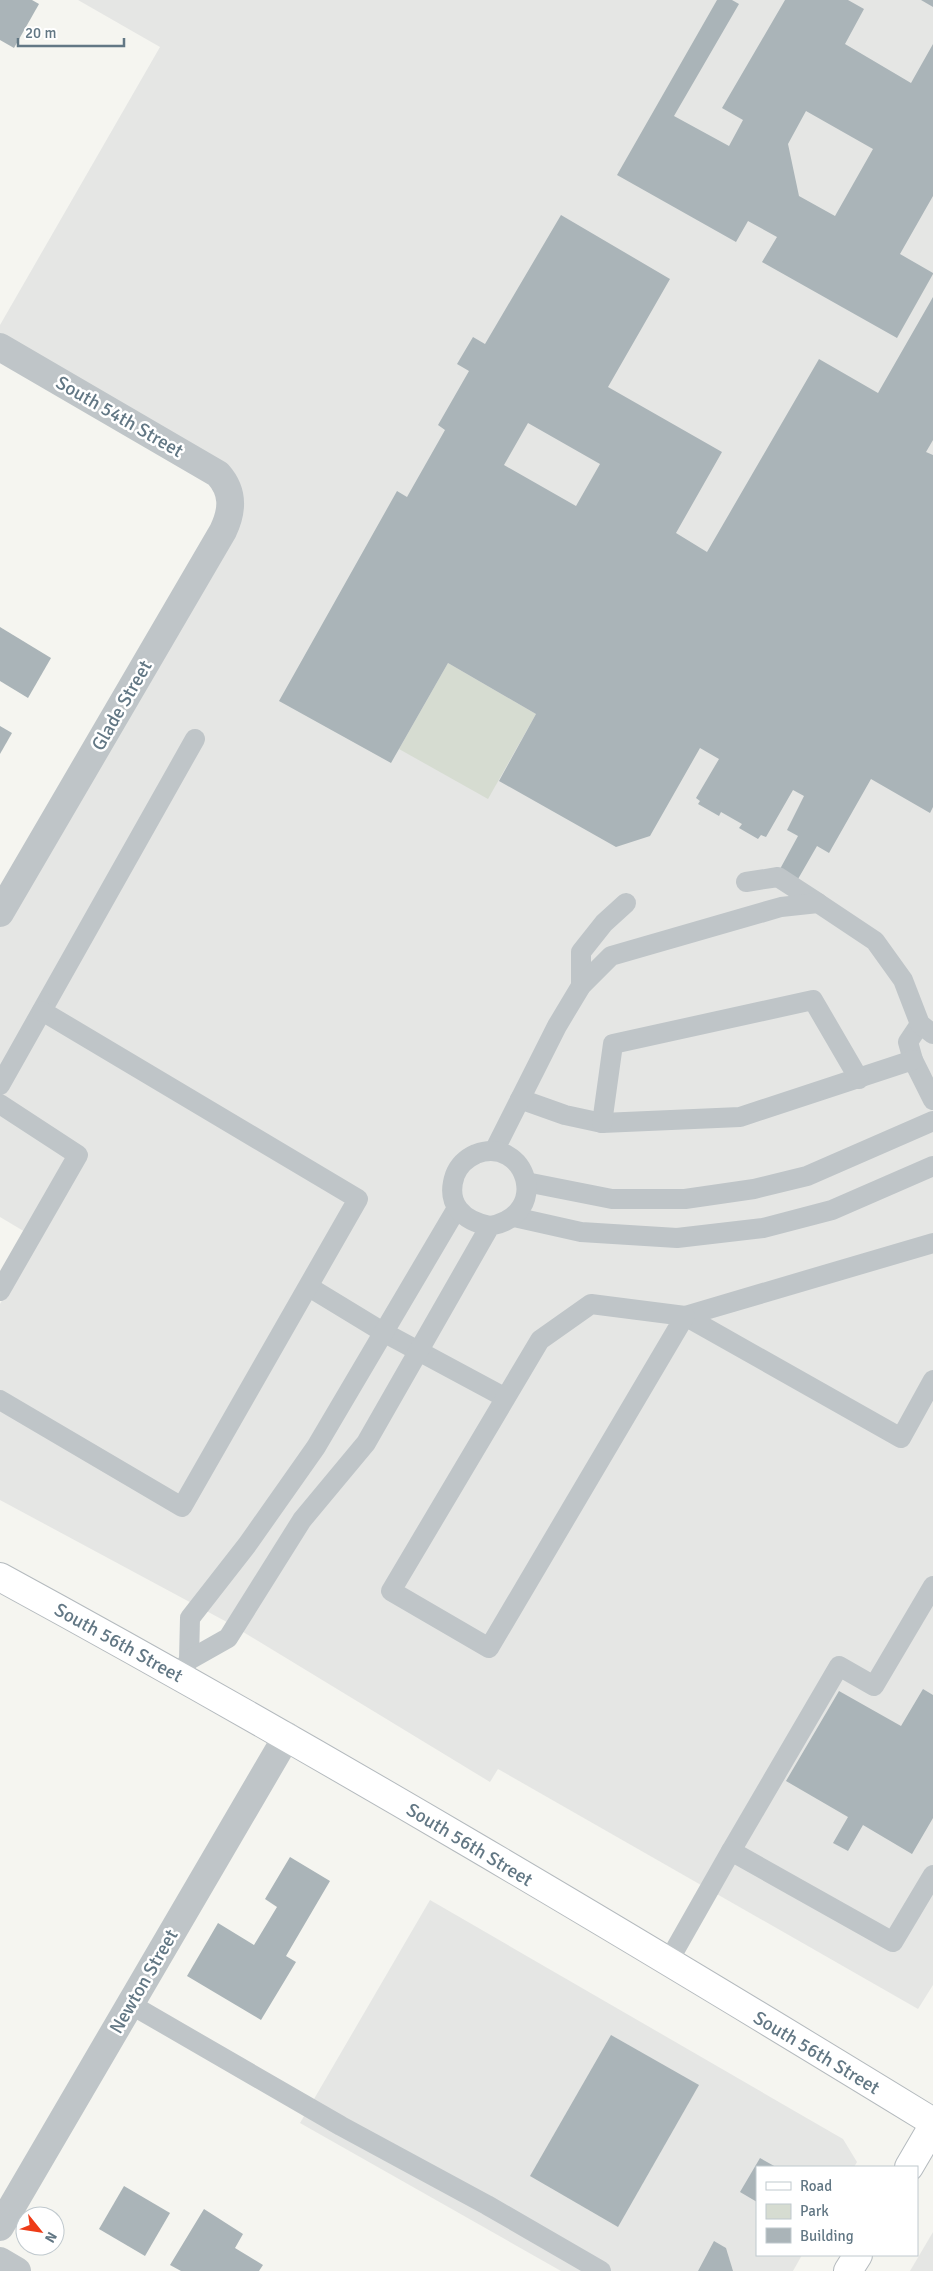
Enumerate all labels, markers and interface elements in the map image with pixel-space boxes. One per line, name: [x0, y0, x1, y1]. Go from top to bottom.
scale bar: [18, 15, 124, 47]
text: 20 m: [25, 24, 56, 42]
street label: South 54th Street: [51, 371, 188, 463]
street label: Glade Street: [86, 656, 158, 755]
street label: South 56th Street: [50, 1598, 187, 1688]
street label: South 56th Street: [402, 1798, 537, 1892]
street label: Newton Street: [104, 1925, 184, 2038]
street label: South 56th Street: [749, 2006, 884, 2100]
legend: [756, 2166, 918, 2256]
text: Road: [800, 2177, 832, 2195]
text: Park: [800, 2202, 829, 2220]
north arrow: [15, 2206, 65, 2256]
text: Building: [800, 2227, 854, 2245]
text: N: [41, 2229, 61, 2246]

